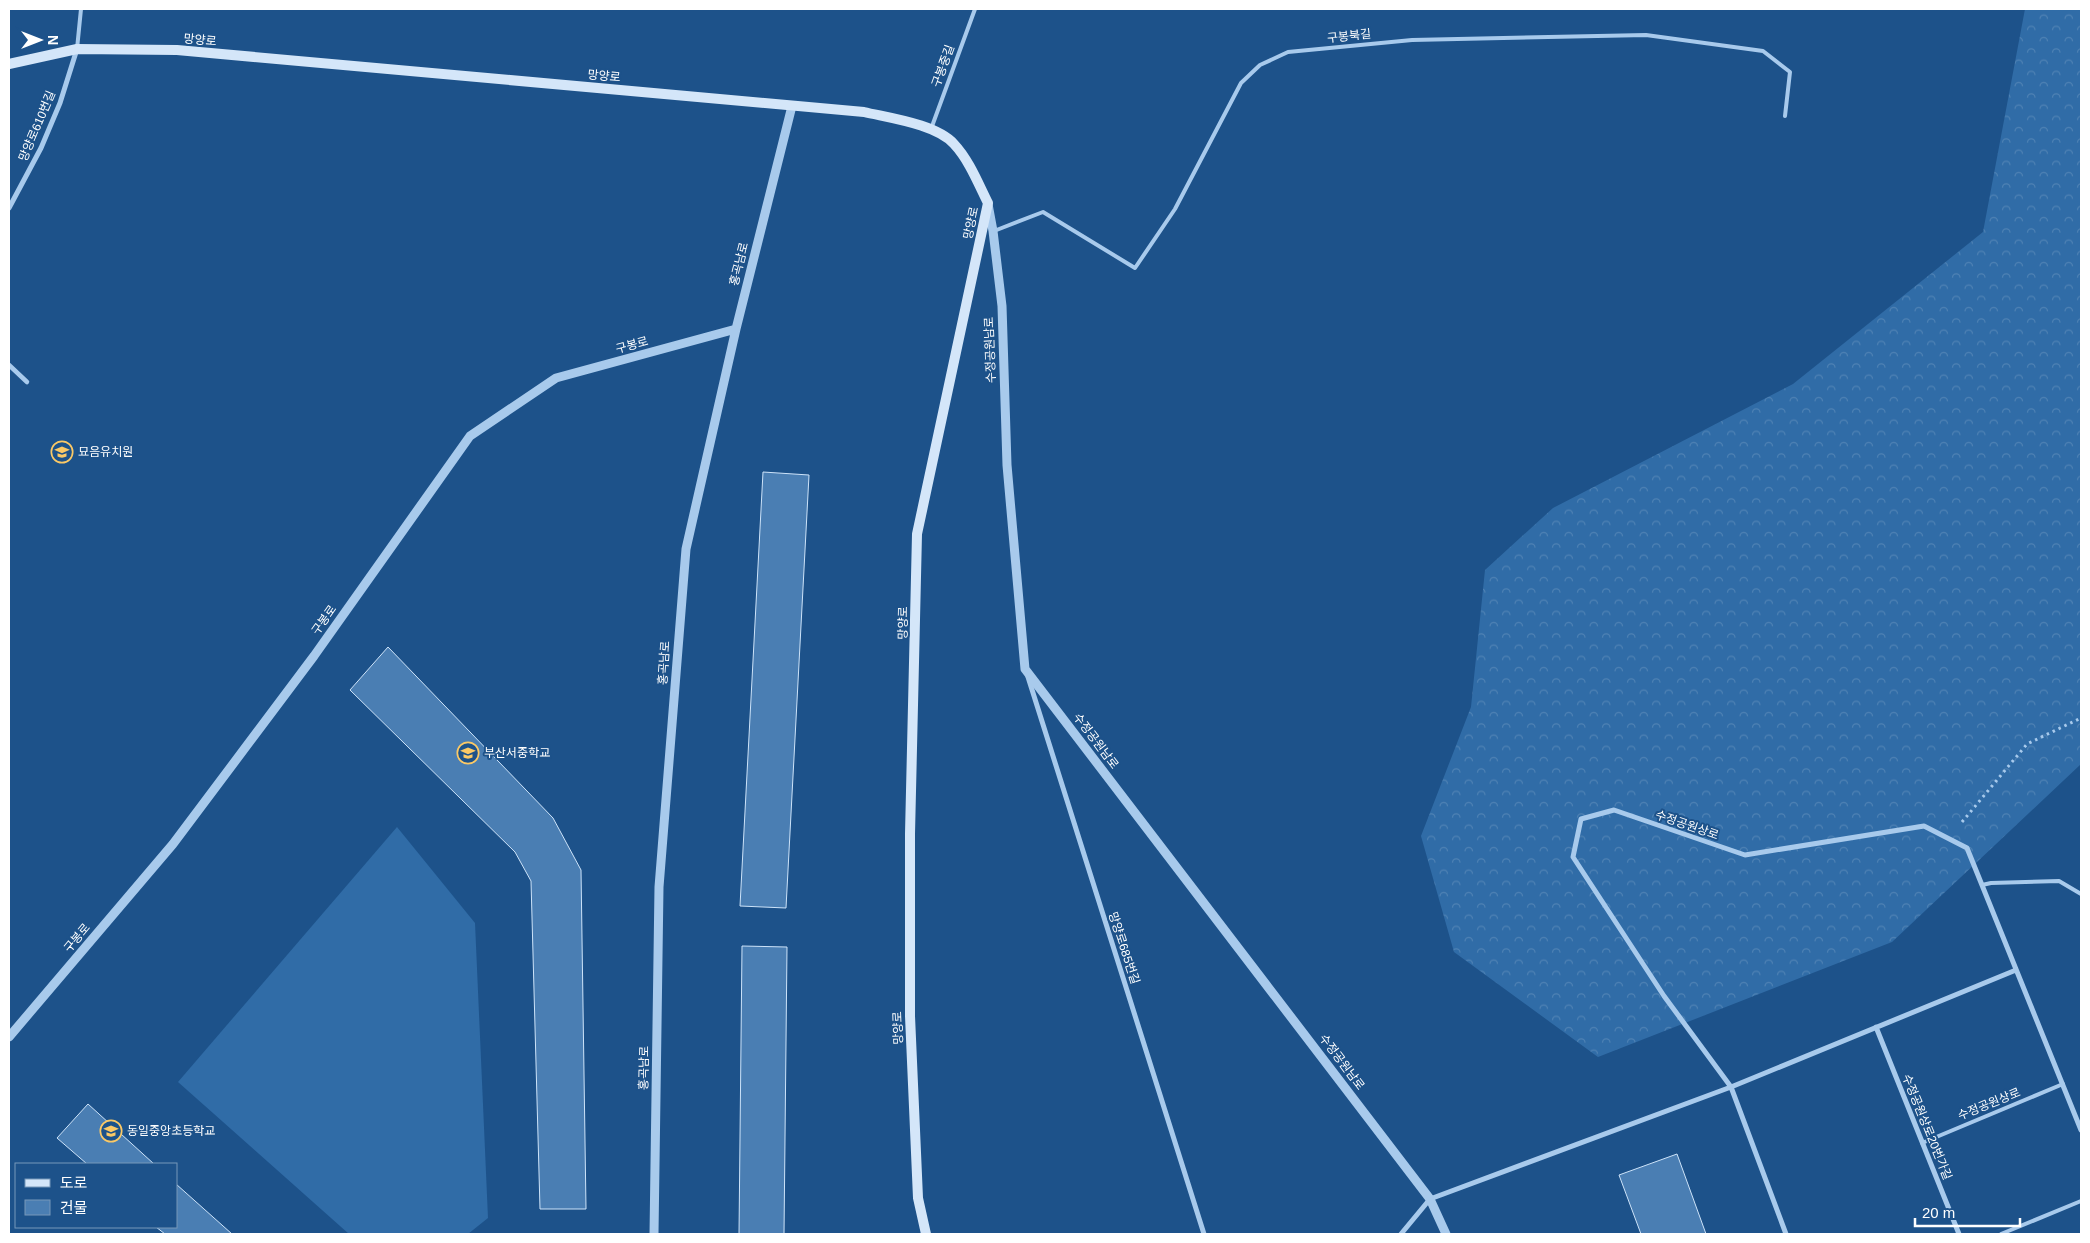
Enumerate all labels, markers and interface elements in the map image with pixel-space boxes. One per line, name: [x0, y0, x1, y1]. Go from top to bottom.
north arrow: [15, 15, 65, 65]
street label: 구봉북길: [1326, 27, 1372, 45]
street label: 망양로: [183, 32, 217, 48]
text: N: [45, 35, 61, 45]
street label: 구봉중길: [929, 43, 957, 89]
street label: 망양로: [587, 68, 621, 84]
street label: 망양로610번길: [16, 89, 58, 163]
street label: 망양로: [961, 205, 981, 241]
street label: 홍곡남로: [727, 241, 751, 287]
street label: 수정공원남로: [982, 317, 998, 383]
street label: 구봉로: [614, 334, 650, 356]
school or university icon: 묘음유치원: [50, 440, 74, 464]
place label: 묘음유치원: [78, 445, 133, 459]
street label: 구봉로: [309, 602, 339, 638]
street label: 망양로: [896, 606, 910, 640]
street label: 홍곡남로: [655, 640, 673, 686]
street label: 수정공원남로: [1070, 710, 1122, 772]
school or university icon: 부산서중학교: [456, 741, 480, 765]
place label: 부산서중학교: [484, 746, 550, 760]
street label: 수정공원상로: [1653, 808, 1721, 842]
street label: 망양로685번길: [1106, 910, 1142, 986]
street label: 구봉로: [61, 921, 93, 955]
street label: 망양로: [890, 1011, 906, 1045]
street label: 수정공원남로: [1316, 1031, 1368, 1093]
street label: 홍곡남로: [637, 1046, 651, 1090]
street label: 수정공원상로20번가길: [1899, 1072, 1955, 1182]
street label: 수정공원상로: [1956, 1085, 2022, 1123]
school or university icon: 동일중앙초등학교: [99, 1119, 123, 1143]
place label: 동일중앙초등학교: [127, 1124, 215, 1138]
legend: [15, 1163, 178, 1228]
text: 도로: [60, 1174, 88, 1191]
scale bar: [1915, 1196, 2020, 1228]
text: 건물: [60, 1199, 88, 1216]
text: 20 m: [1922, 1204, 1955, 1221]

